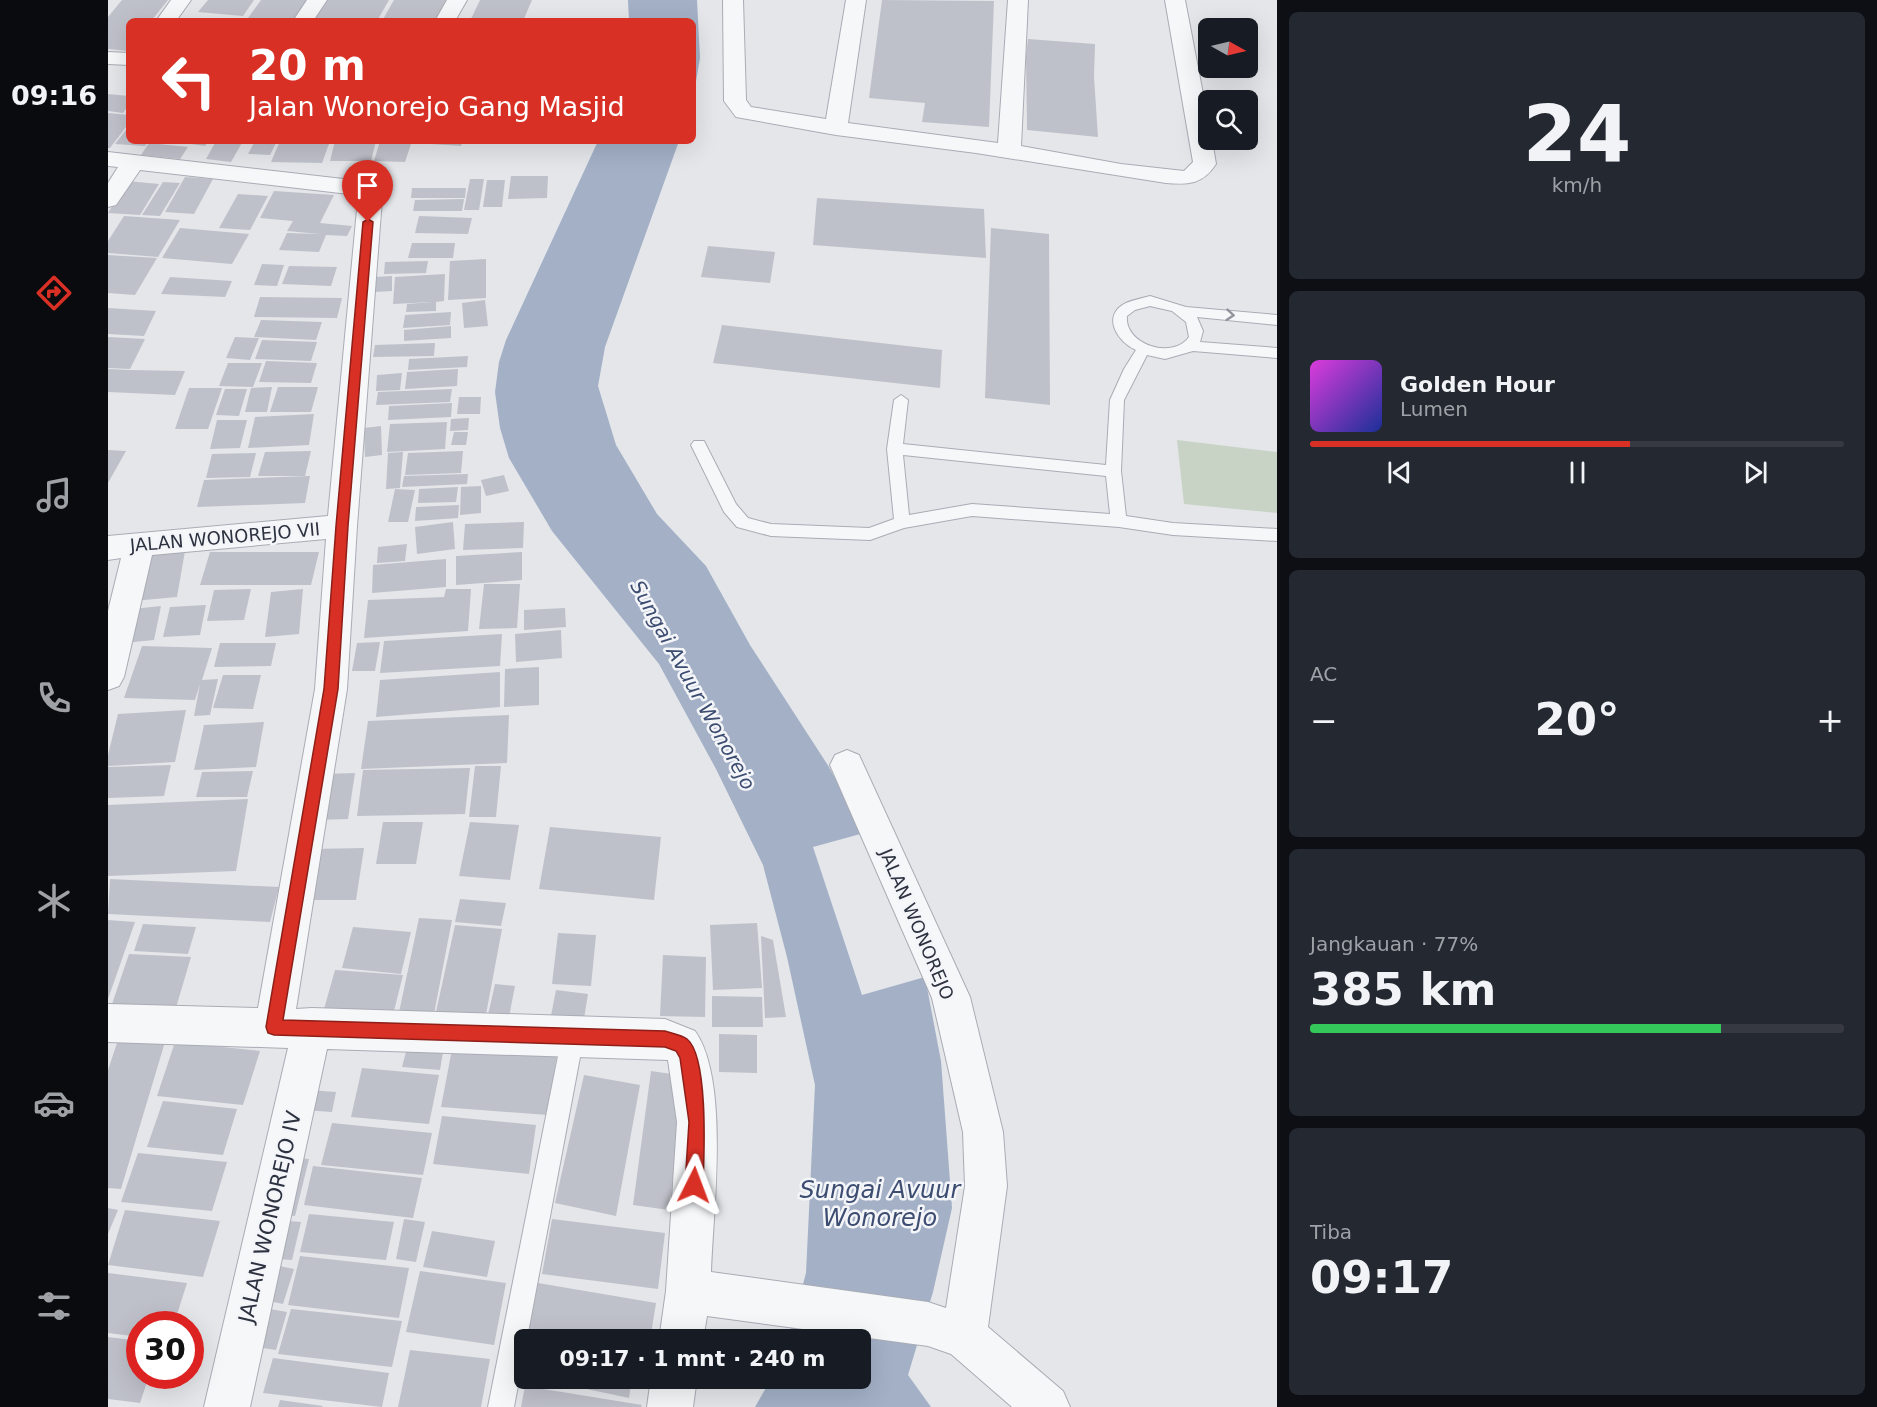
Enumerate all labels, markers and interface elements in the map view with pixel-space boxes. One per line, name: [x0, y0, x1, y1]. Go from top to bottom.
north arrow: [1198, 18, 1258, 78]
map controls: [1198, 18, 1258, 150]
text: 20 m: [249, 41, 366, 90]
icon: left: [150, 42, 228, 120]
text: 09:16: [11, 80, 97, 111]
text: 24: [1523, 89, 1631, 179]
button: search: [1198, 90, 1258, 150]
text: Jalan Wonorejo Gang Masjid: [249, 91, 625, 122]
pin: [342, 160, 393, 222]
icon: arrive: [351, 169, 384, 202]
text: km/h: [1552, 173, 1602, 197]
icon: directions: [33, 272, 75, 314]
one-way arrow: [1225, 308, 1234, 321]
text: Golden Hour: [1400, 372, 1555, 397]
text: Lumen: [1400, 397, 1468, 421]
icon: previous: [1383, 456, 1416, 489]
icon: pause: [1561, 456, 1594, 489]
icon: next: [1739, 456, 1772, 489]
icon: music: [33, 474, 75, 516]
street label: JALAN WONOREJO VII: [128, 518, 321, 556]
water label: Sungai Avuur Wonorejo: [625, 576, 761, 794]
text: AC: [1310, 662, 1337, 686]
icon: phone: [33, 677, 75, 719]
text: 20°: [1534, 693, 1620, 746]
text: −: [1310, 701, 1338, 740]
text: +: [1816, 701, 1844, 740]
street label: JALAN WONOREJO: [875, 844, 958, 1003]
icon: climate: [33, 880, 75, 922]
text: Jangkauan · 77%: [1310, 932, 1478, 956]
text: 385 km: [1310, 963, 1496, 1016]
icon: car: [33, 1082, 75, 1124]
street label: JALAN WONOREJO IV: [234, 1108, 306, 1327]
position arrow: [662, 1153, 726, 1217]
water label: Sungai Avuur Wonorejo: [800, 1176, 963, 1232]
text: Tiba: [1310, 1220, 1352, 1244]
text: 09:17: [1310, 1251, 1453, 1304]
icon: filters: [33, 1285, 75, 1327]
speed limit sign: 30: [126, 1311, 204, 1389]
text: 09:17 · 1 mnt · 240 m: [560, 1346, 825, 1371]

